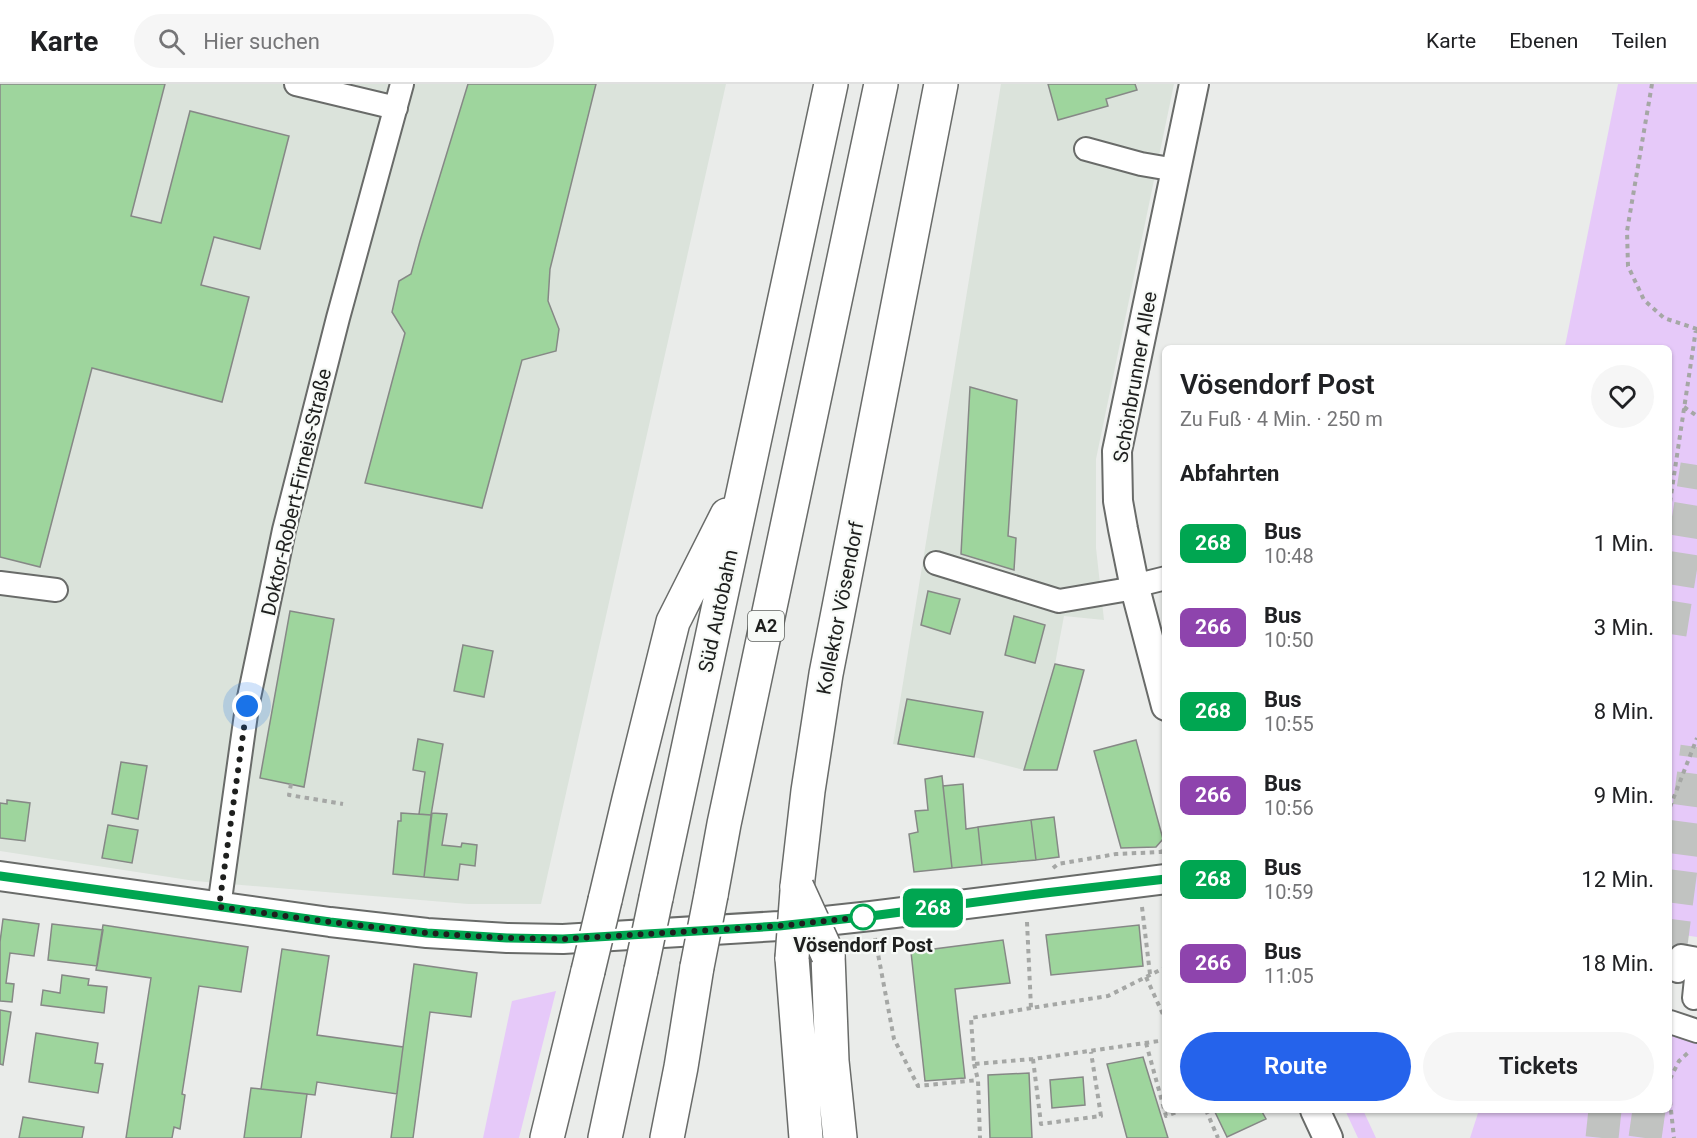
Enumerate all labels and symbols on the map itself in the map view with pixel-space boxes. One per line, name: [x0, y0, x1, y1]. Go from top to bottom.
street label: Schönbrunner Allee: [1108, 290, 1162, 464]
street label: Doktor-Robert-Firneis-Straße: [256, 366, 336, 618]
street label: Kollektor Vösendorf: [811, 519, 869, 697]
street label: Süd Autobahn: [693, 547, 743, 675]
road number: A2: [748, 611, 784, 641]
your location: [232, 691, 262, 721]
line badge: 268: [898, 888, 968, 928]
marker: Vösendorf Post: [850, 904, 876, 930]
place label: Vösendorf Post: [793, 933, 933, 957]

